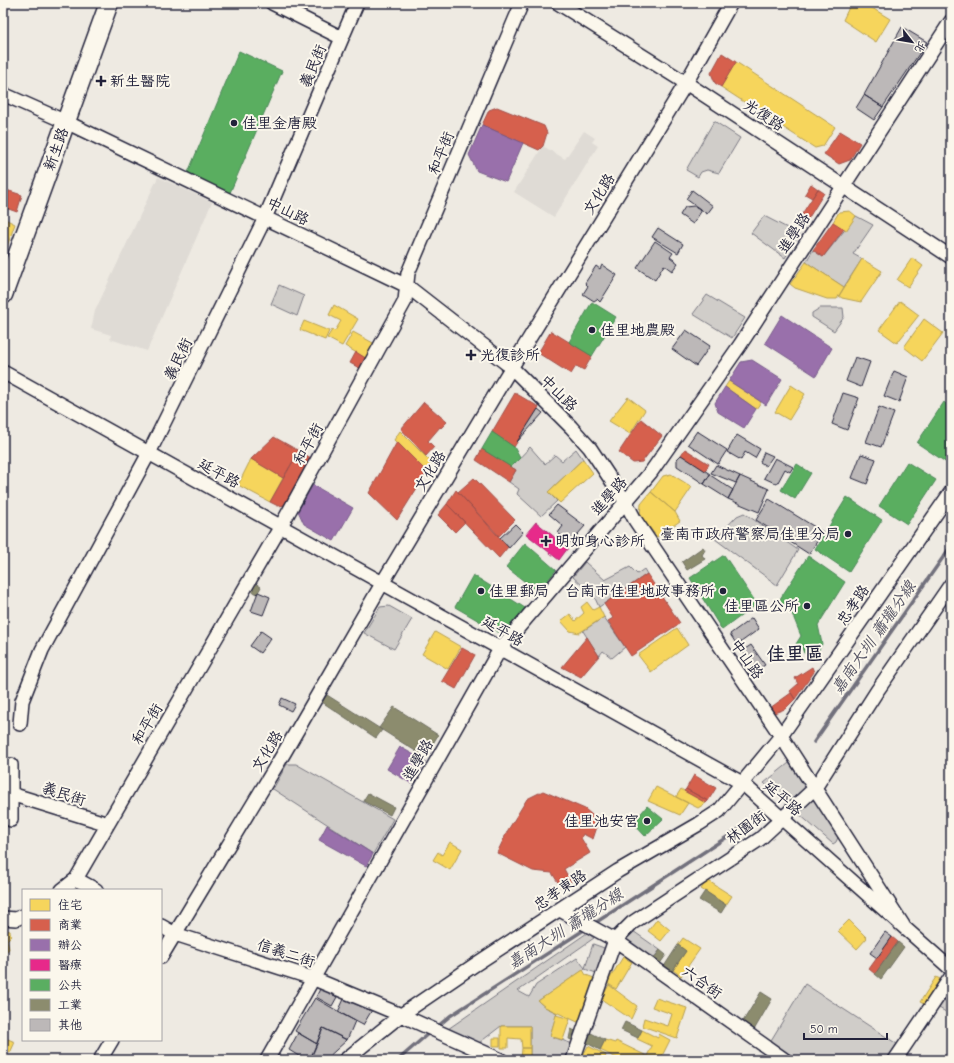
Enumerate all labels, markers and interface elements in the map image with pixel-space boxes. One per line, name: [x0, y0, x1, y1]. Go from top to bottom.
north arrow: [892, 22, 932, 62]
text: 北: [912, 39, 929, 55]
street label: 義民街: [296, 42, 330, 90]
place label: 新生醫院: [110, 72, 170, 90]
marker: 新生醫院: [95, 75, 107, 87]
street label: 光復路: [740, 95, 788, 135]
place label: 佳里金唐殿: [242, 114, 317, 132]
marker: 佳里金唐殿: [229, 118, 239, 128]
street label: 新生路: [40, 125, 72, 173]
street label: 和平街: [424, 129, 458, 177]
street label: 文化路: [579, 170, 619, 218]
street label: 中山路: [264, 193, 312, 229]
street label: 進學路: [774, 209, 814, 257]
place label: 佳里地農殿: [600, 321, 675, 339]
marker: 佳里地農殿: [587, 325, 597, 335]
street label: 義民街: [160, 335, 196, 383]
place label: 光復診所: [480, 346, 540, 364]
marker: 光復診所: [465, 349, 477, 361]
street label: 中山路: [537, 371, 581, 415]
street label: 和平街: [289, 420, 327, 468]
street label: 文化路: [411, 447, 449, 495]
street label: 延平路: [195, 454, 243, 492]
street label: 進學路: [587, 473, 631, 519]
place label: 臺南市政府警察局佳里分局: [660, 525, 840, 543]
marker: 臺南市政府警察局佳里分局: [843, 529, 853, 539]
place label: 明如身心診所: [555, 532, 645, 550]
marker: 明如身心診所: [540, 535, 552, 547]
water label: 嘉南大圳 蕭壠分線: [828, 577, 920, 697]
street label: 忠孝路: [833, 581, 873, 629]
place label: 佳里郵局: [489, 582, 549, 600]
place label: 台南市佳里地政事務所: [565, 582, 715, 600]
marker: 佳里郵局: [476, 586, 486, 596]
marker: 台南市佳里地政事務所: [718, 586, 728, 596]
place label: 佳里區公所: [724, 597, 799, 615]
marker: 佳里區公所: [802, 601, 812, 611]
street label: 延平路: [479, 612, 527, 650]
street label: 中山路: [727, 635, 767, 683]
district label: 佳里區: [766, 643, 824, 665]
street label: 和平街: [128, 700, 166, 748]
street label: 文化路: [248, 727, 286, 775]
street label: 進學路: [399, 736, 437, 784]
street label: 延平路: [760, 776, 806, 820]
street label: 義民街: [40, 778, 88, 810]
street label: 林園街: [723, 806, 769, 848]
place label: 佳里池安宮: [564, 812, 639, 830]
marker: 佳里池安宮: [642, 816, 652, 826]
street label: 忠孝東路: [530, 866, 590, 914]
water label: 嘉南大圳 蕭壠分線: [505, 884, 627, 973]
legend: [22, 889, 162, 1041]
text: 住宅: [58, 898, 82, 912]
text: 商業: [58, 918, 82, 932]
street label: 信義二街: [255, 935, 317, 971]
text: 辦公: [58, 938, 82, 952]
text: 醫療: [58, 958, 82, 972]
street label: 六合街: [678, 962, 726, 1002]
text: 公共: [58, 978, 82, 992]
text: 工業: [58, 998, 82, 1012]
scale bar: [804, 1015, 887, 1041]
text: 其他: [58, 1018, 82, 1032]
text: 50 m: [810, 1022, 838, 1036]

